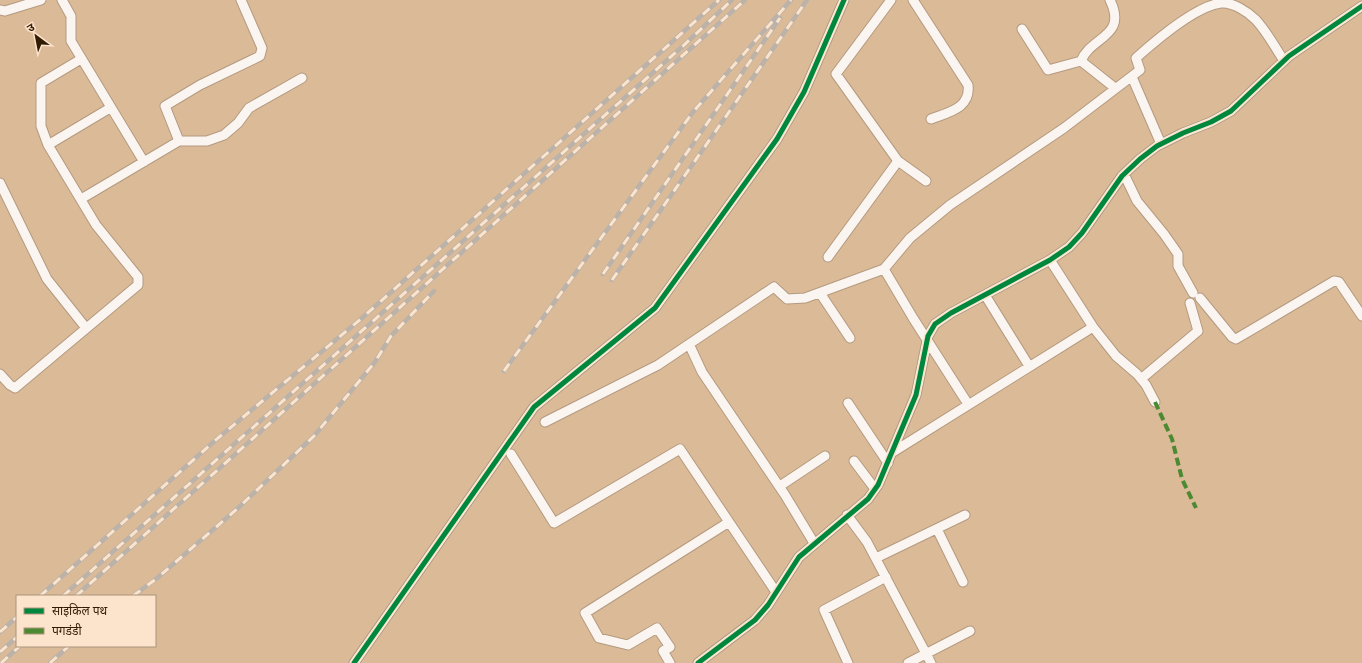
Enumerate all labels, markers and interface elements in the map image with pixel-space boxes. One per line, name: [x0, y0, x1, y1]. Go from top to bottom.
north arrow: [16, 16, 56, 56]
text: उ: [24, 20, 38, 35]
legend: [16, 595, 156, 647]
text: साइकिल पथ: [52, 603, 108, 618]
text: पगडंडी: [52, 623, 82, 638]

